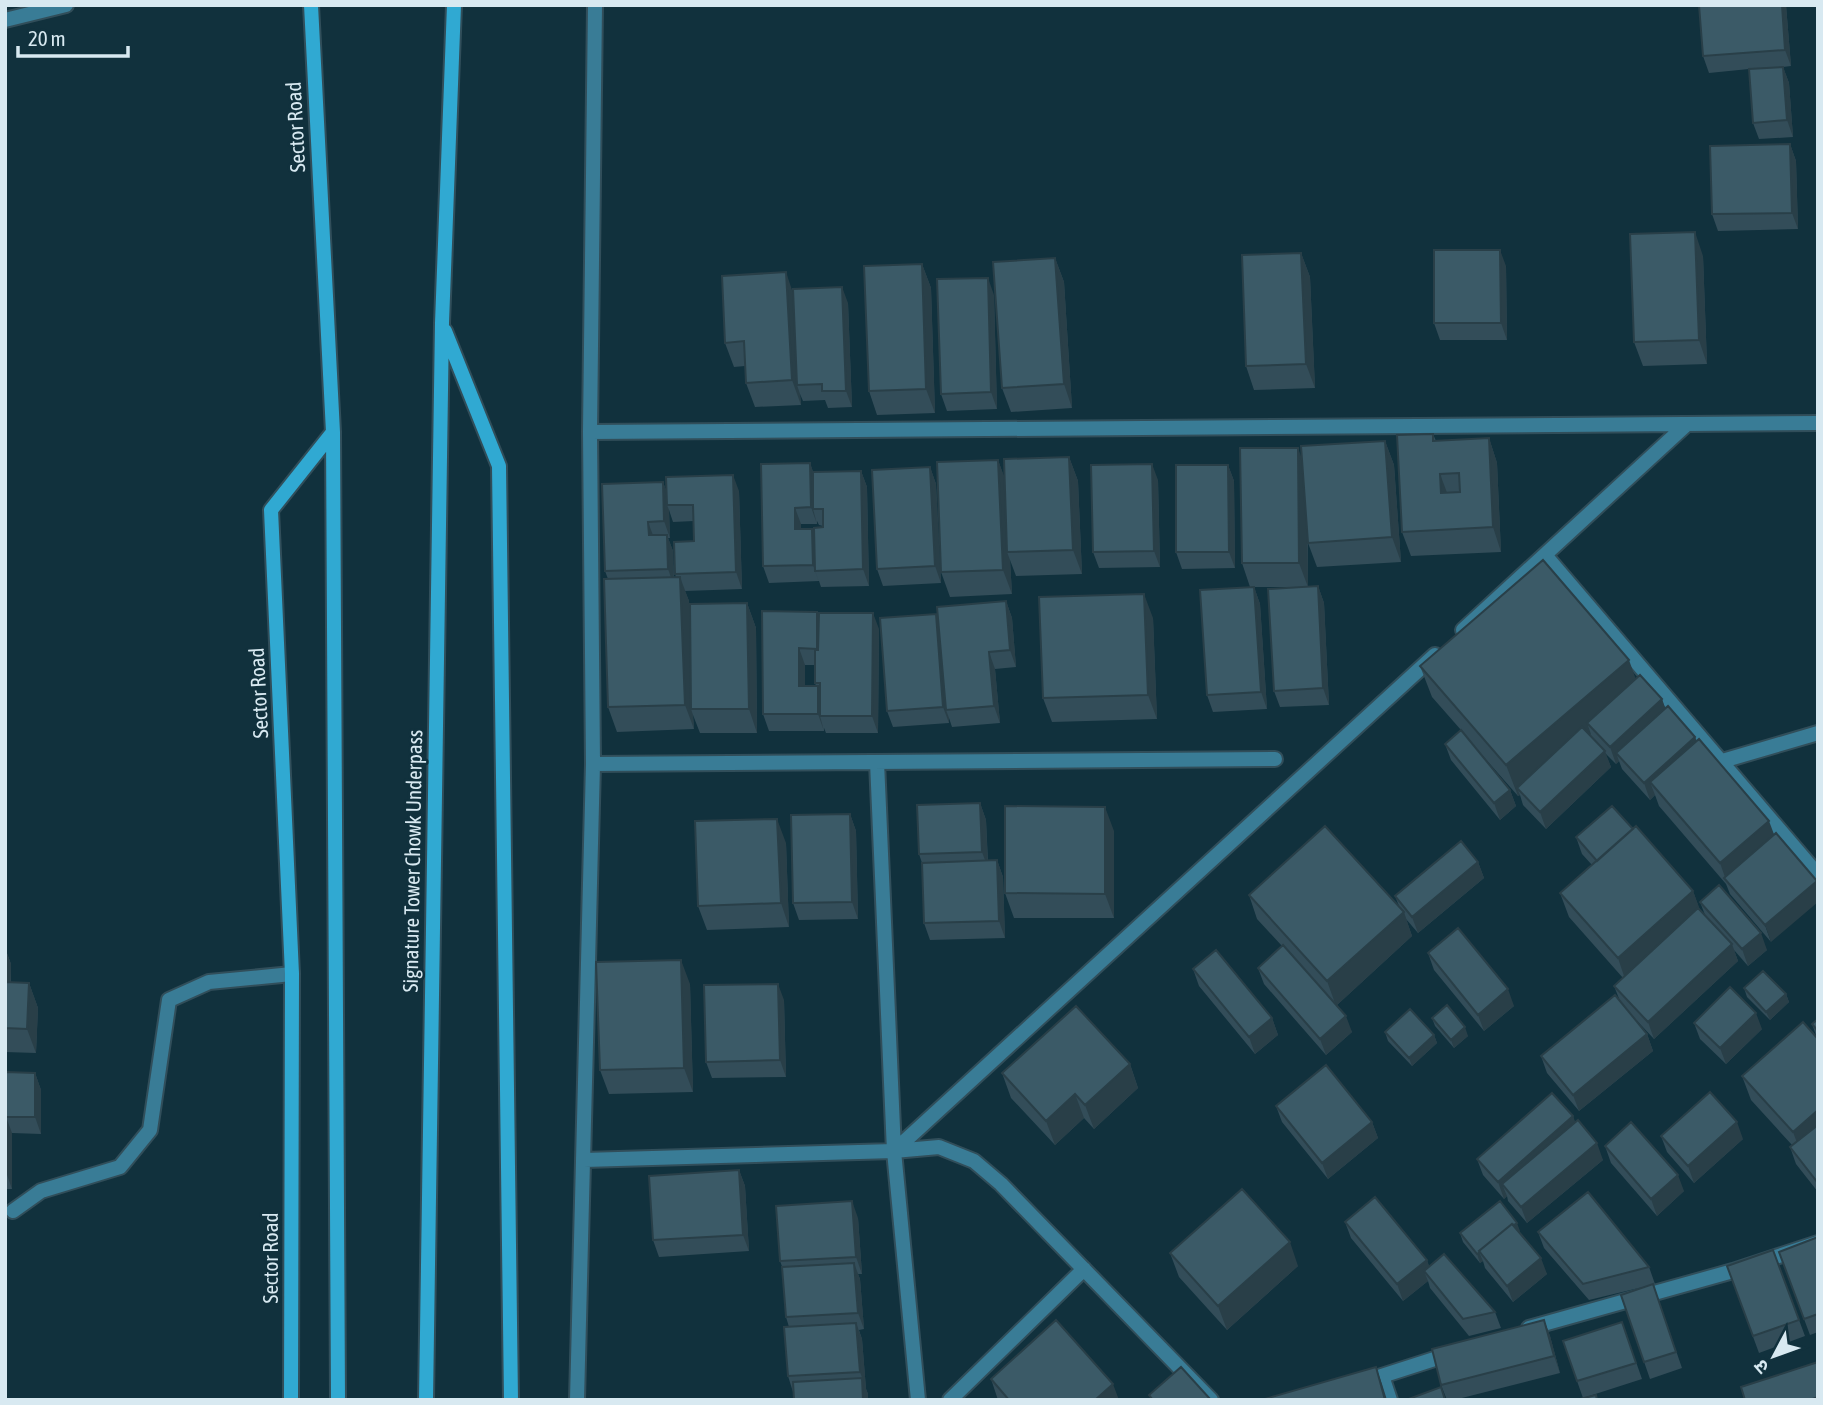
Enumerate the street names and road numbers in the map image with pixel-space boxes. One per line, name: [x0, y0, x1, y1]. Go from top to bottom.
street label: Sector Road: [281, 81, 309, 173]
street label: Sector Road: [244, 647, 272, 739]
street label: Signature Tower Chowk Underpass: [398, 729, 426, 993]
street label: Sector Road: [258, 1213, 282, 1303]

